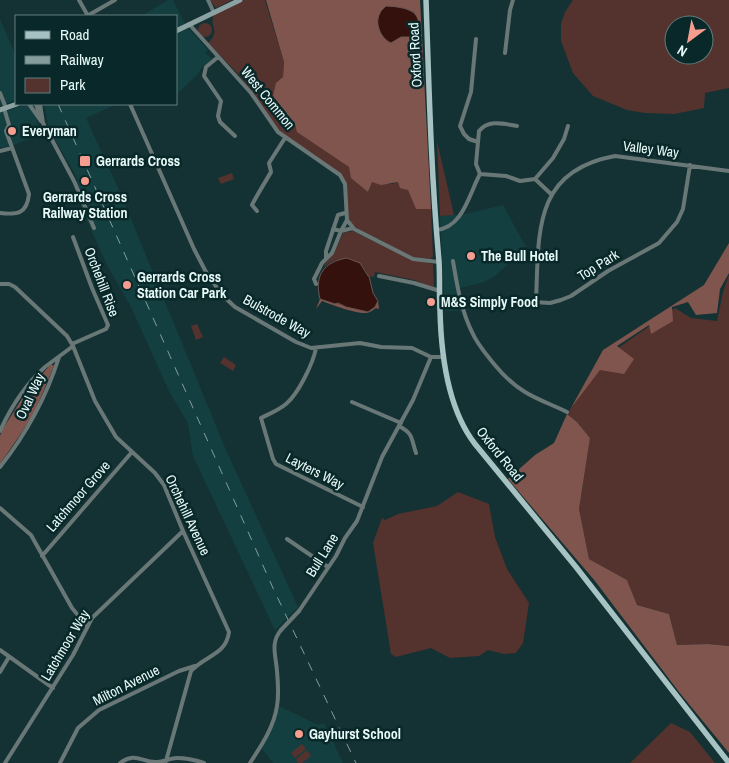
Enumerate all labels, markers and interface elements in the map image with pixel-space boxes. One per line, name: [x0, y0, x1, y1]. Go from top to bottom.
legend: [15, 15, 178, 105]
north arrow: [664, 15, 714, 65]
street label: Oxford Road: [404, 22, 426, 88]
text: Road: [60, 24, 89, 45]
text: N: [674, 41, 690, 61]
text: Railway: [60, 49, 105, 70]
street label: West Common: [237, 63, 299, 133]
text: Park: [60, 74, 86, 95]
place label: Everyman: [22, 122, 77, 140]
marker: Everyman: [6, 125, 18, 137]
street label: Valley Way: [622, 137, 680, 161]
place label: Gerrards Cross: [96, 152, 180, 170]
marker: Gerrards Cross: [78, 154, 92, 168]
marker: Gerrards Cross Railway Station: [79, 175, 91, 187]
place label: Gerrards Cross Railway Station: [43, 188, 127, 222]
street label: Orchehill Rise: [81, 245, 123, 319]
street label: Top Park: [574, 245, 622, 285]
place label: The Bull Hotel: [481, 247, 558, 265]
marker: The Bull Hotel: [465, 250, 477, 262]
place label: Gerrards Cross Station Car Park: [137, 268, 227, 302]
marker: Gerrards Cross Station Car Park: [121, 279, 133, 291]
street label: Bulstrode Way: [240, 290, 314, 342]
place label: M&S Simply Food: [441, 293, 538, 311]
marker: M&S Simply Food: [425, 296, 437, 308]
street label: Oval Way: [11, 370, 49, 422]
street label: Oxford Road: [473, 423, 527, 485]
street label: Layters Way: [283, 449, 348, 494]
street label: Latchmoor Grove: [42, 457, 114, 535]
street label: Orchehill Avenue: [161, 472, 215, 558]
street label: Bull Lane: [302, 530, 342, 580]
street label: Latchmoor Way: [37, 606, 93, 684]
street label: Milton Avenue: [90, 661, 162, 709]
place label: Gayhurst School: [309, 725, 401, 743]
marker: Gayhurst School: [293, 728, 305, 740]

